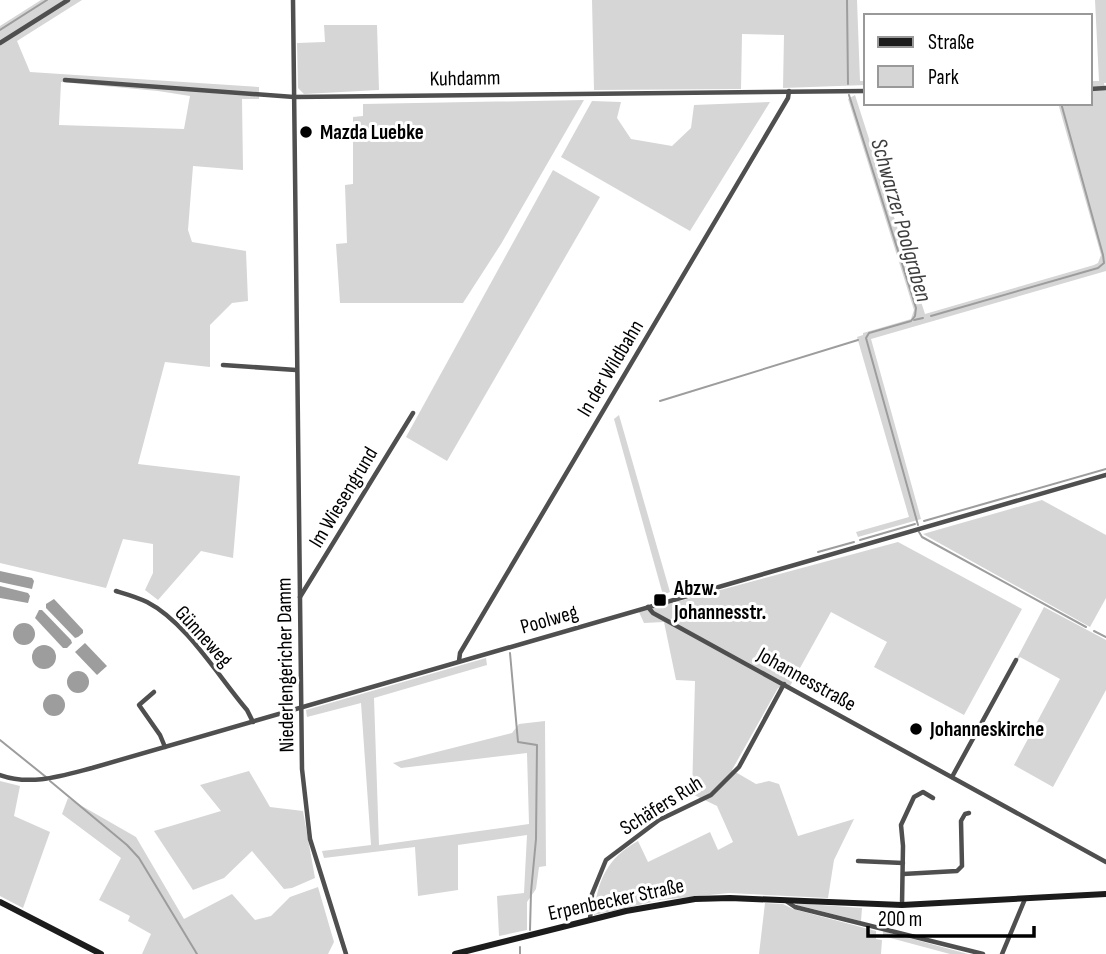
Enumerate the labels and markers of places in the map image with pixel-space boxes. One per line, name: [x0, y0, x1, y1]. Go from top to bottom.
place label: Mazda Luebke: [320, 120, 424, 145]
marker: Mazda Luebke: [298, 124, 314, 140]
place label: Abzw. Johannesstr.: [673, 576, 766, 625]
marker: Abzw. Johannesstr.: [652, 592, 668, 608]
place label: Johanneskirche: [929, 717, 1044, 742]
marker: Johanneskirche: [908, 721, 924, 737]

